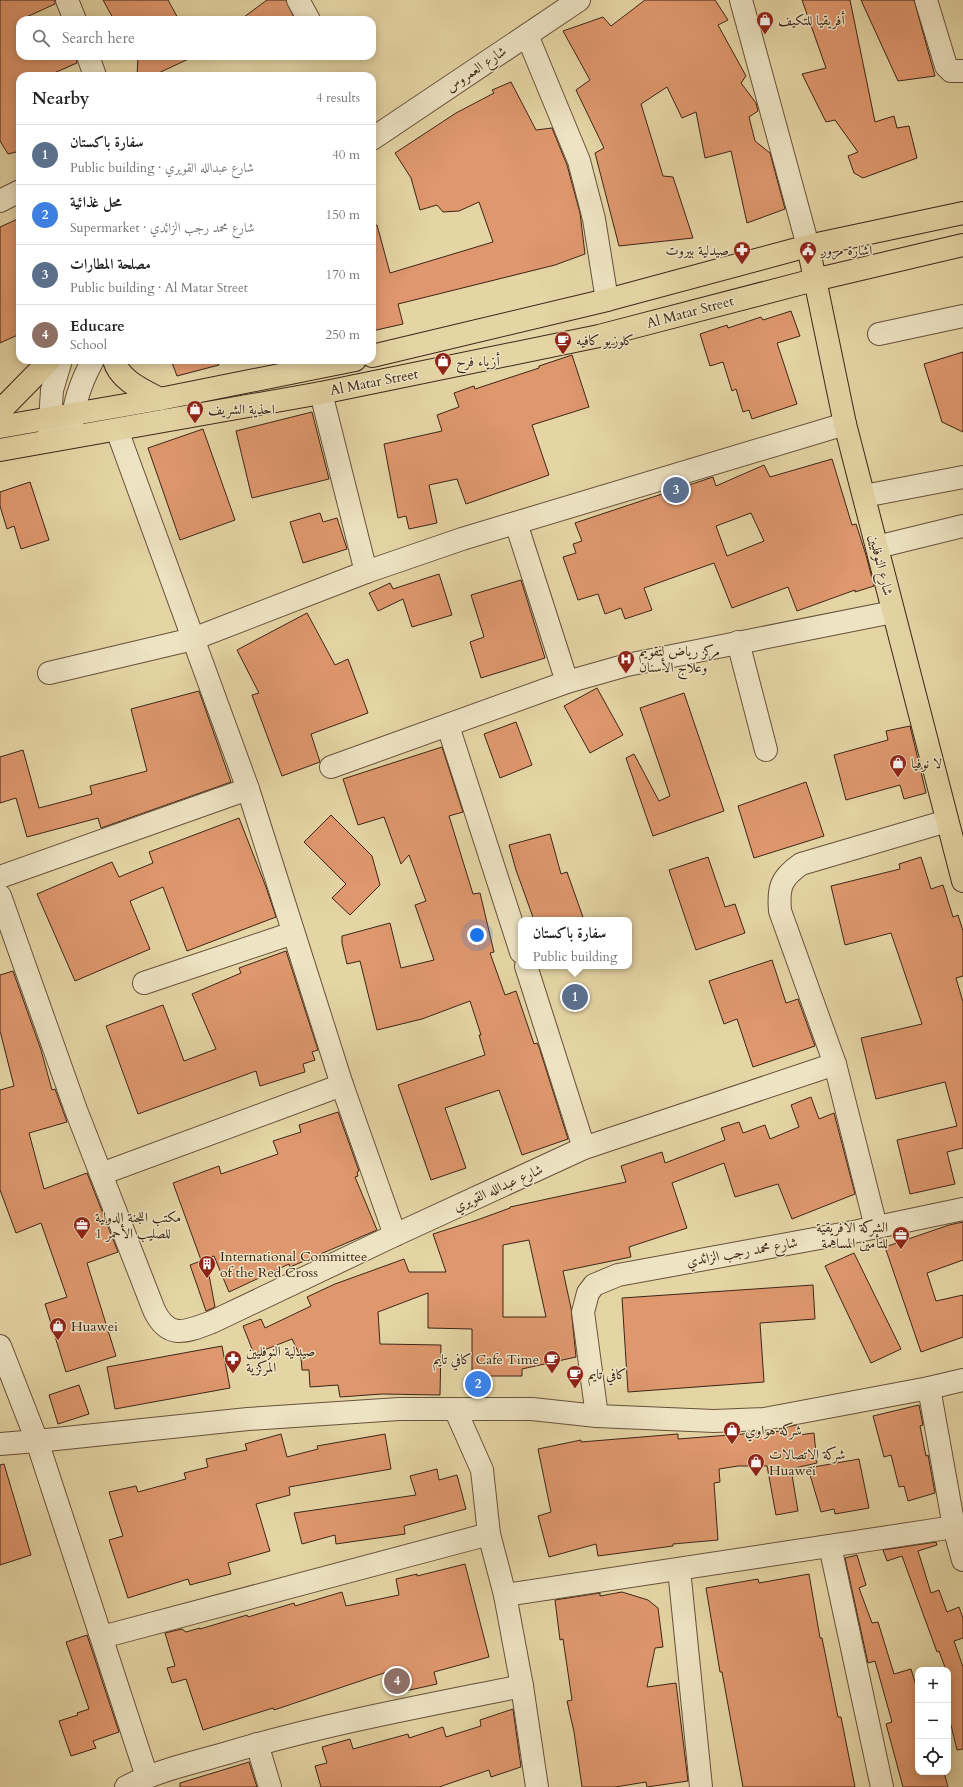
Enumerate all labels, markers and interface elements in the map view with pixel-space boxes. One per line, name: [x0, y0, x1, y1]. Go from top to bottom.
shop icon: أفريقيا للتكيف: [755, 10, 775, 35]
place label: أفريقيا للتكيف: [778, 10, 845, 30]
search box: [16, 16, 376, 60]
icon: search: [30, 27, 52, 49]
text: Search here: [62, 28, 135, 48]
street label: شارع العمروس: [442, 42, 511, 98]
text: Nearby: [32, 87, 89, 110]
text: 4 results: [316, 89, 360, 107]
text: سفارة باكستان: [70, 132, 144, 152]
text: 1: [42, 146, 48, 164]
text: 40 m: [332, 146, 360, 164]
text: Public building · شارع عبدالله القويري: [70, 159, 254, 177]
text: محل غذائية: [70, 192, 122, 212]
text: 2: [42, 206, 48, 224]
text: 150 m: [326, 206, 360, 224]
text: Supermarket · شارع محمد رجب الزائدي: [70, 219, 254, 237]
pharmacy icon: صيدلية بيروت: [732, 240, 752, 265]
public building icon: اشارة مرور: [798, 240, 818, 265]
place label: صيدلية بيروت: [665, 241, 729, 260]
place label: اشارة مرور: [819, 241, 872, 260]
text: مصلحة المطارات: [70, 254, 151, 274]
text: 3: [42, 266, 48, 284]
text: 170 m: [326, 266, 360, 284]
text: Public building · Al Matar Street: [70, 279, 248, 297]
street label: Al Matar Street: [644, 291, 736, 333]
text: Educare: [70, 316, 125, 336]
text: 4: [42, 326, 48, 344]
text: 250 m: [326, 326, 360, 344]
cafe icon: كلوزيو كافيه: [553, 330, 573, 355]
place label: كلوزيو كافيه: [576, 331, 634, 350]
text: School: [70, 336, 107, 354]
shop icon: أزياء فرح: [433, 351, 453, 376]
place label: أزياء فرح: [456, 351, 500, 374]
street label: Al Matar Street: [328, 364, 420, 400]
shop icon: احذية الشريف: [185, 399, 205, 424]
place label: احذية الشريف: [208, 400, 275, 419]
pin: 3: [663, 475, 689, 505]
street label: شارع النوفليين: [862, 532, 898, 598]
place label: مركز رياض لتقويم وعلاج الأسنان: [639, 642, 720, 680]
hospital icon: مركز رياض لتقويم وعلاج الأسنان: [616, 649, 636, 674]
shop icon: لا نوفيا: [888, 753, 908, 778]
place label: لا نوفيا: [911, 754, 942, 773]
popup: [518, 917, 632, 969]
text: سفارة باكستان: [533, 923, 606, 943]
your location: [467, 925, 487, 945]
text: Public building: [533, 948, 617, 966]
pin: 1: [562, 982, 588, 1012]
street label: شارع عبدالله القويري: [450, 1160, 547, 1218]
place label: مكتب اللجنة الدولية للصليب الأحمر 1: [95, 1208, 181, 1243]
office icon: مكتب اللجنة الدولية للصليب الأحمر 1: [72, 1215, 92, 1240]
place label: الشركة الافريقية للتأمين المساهمة: [816, 1218, 888, 1253]
office icon: الشركة الافريقية للتأمين المساهمة: [891, 1225, 911, 1250]
street label: شارع محمد رجب الزائدي: [685, 1233, 799, 1273]
place label: International Committee of the Red Cross: [220, 1247, 367, 1282]
building icon: International Committee of the Red Cross: [197, 1254, 217, 1279]
shop icon: Huawei: [48, 1316, 68, 1341]
place label: Huawei: [71, 1317, 118, 1336]
place label: صيدلية النوفليين المركزية: [246, 1342, 315, 1377]
pharmacy icon: صيدلية النوفليين المركزية: [223, 1349, 243, 1374]
cafe icon: كافي تايم Cafe Time: [542, 1349, 562, 1374]
place label: كافي تايم Cafe Time: [433, 1350, 539, 1372]
cafe icon: كافي تايم: [565, 1364, 585, 1389]
place label: كافي تايم: [588, 1365, 627, 1387]
pin: 2: [465, 1369, 491, 1399]
shop icon: شركة هواوي: [722, 1420, 742, 1445]
place label: شركة هواوي: [745, 1421, 802, 1442]
place label: شركة الاتصالات Huawei: [769, 1445, 845, 1480]
shop icon: شركة الاتصالات Huawei: [746, 1452, 766, 1477]
pin: 4: [384, 1666, 410, 1696]
map controls: [915, 1667, 951, 1775]
button: +: [915, 1667, 951, 1703]
button: −: [915, 1703, 951, 1739]
button: locate: [915, 1739, 951, 1775]

